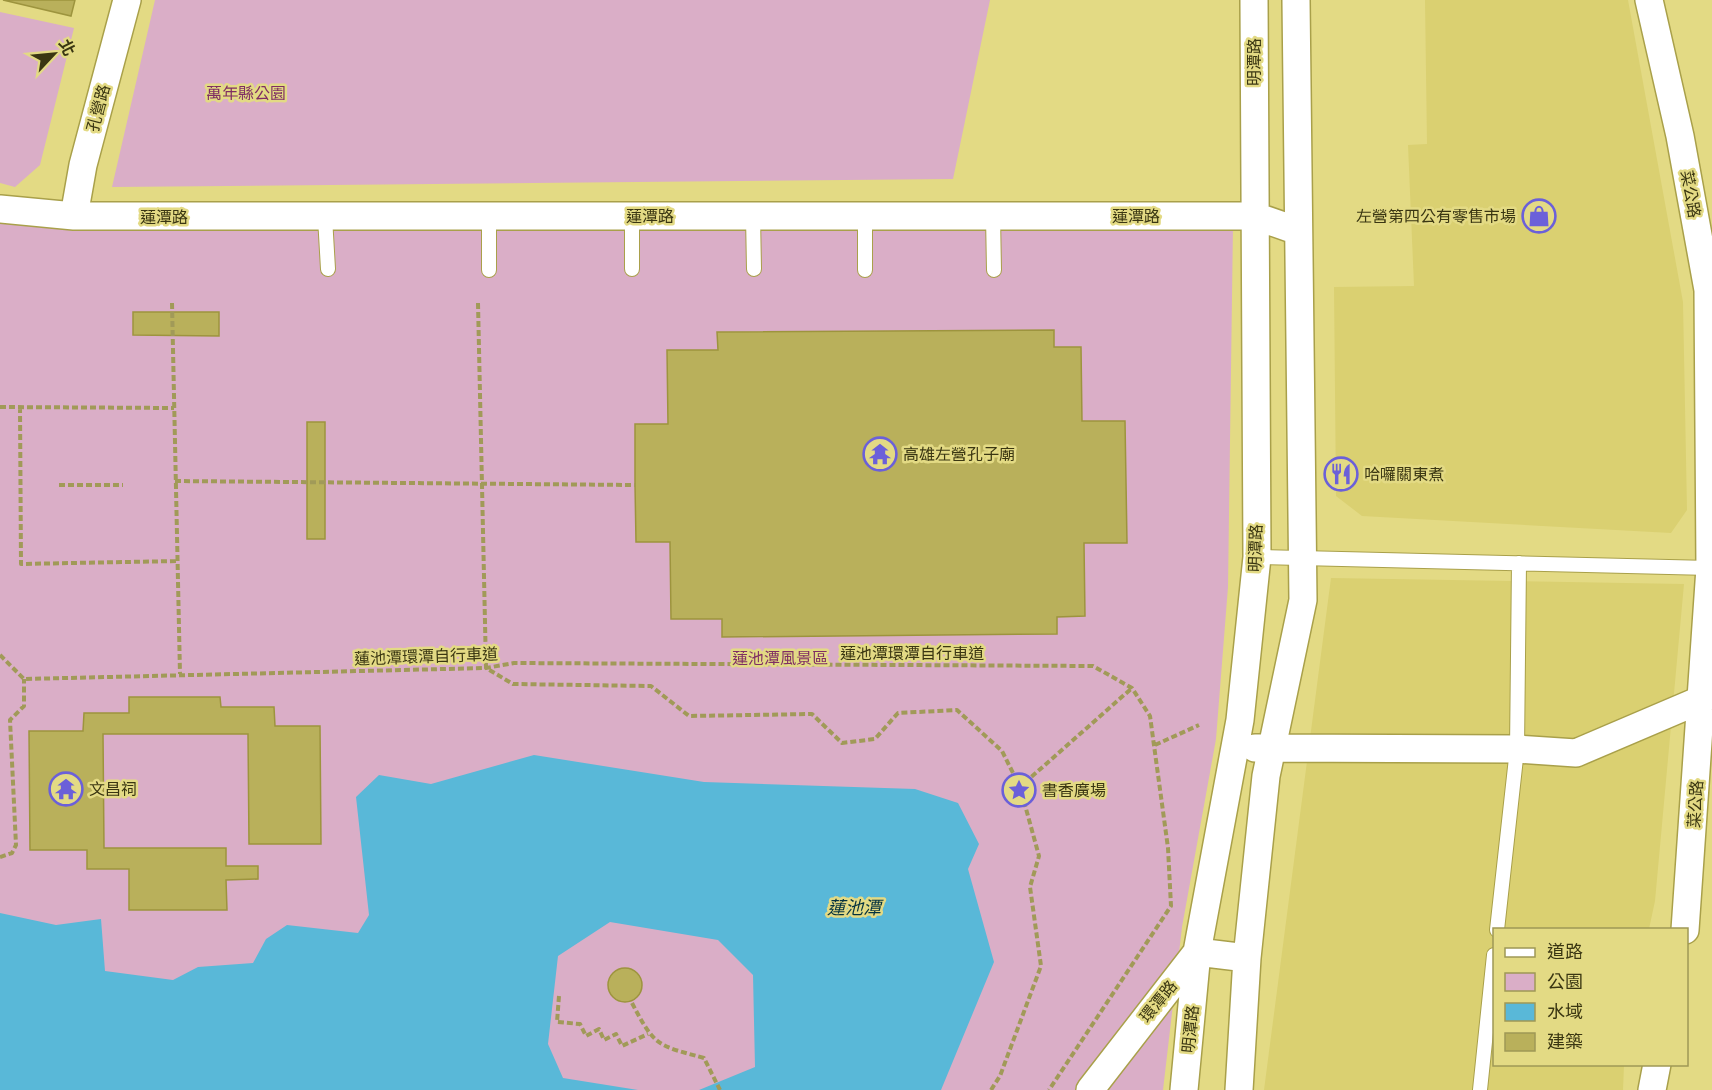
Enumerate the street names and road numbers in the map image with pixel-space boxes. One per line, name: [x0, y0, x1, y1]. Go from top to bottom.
street label: 明潭路: [1243, 38, 1266, 86]
street label: 孔營路: [81, 82, 116, 134]
street label: 菜公路: [1675, 168, 1706, 220]
street label: 蓮潭路: [626, 205, 674, 228]
street label: 蓮潭路: [1112, 205, 1160, 228]
street label: 蓮潭路: [140, 206, 188, 229]
street label: 明潭路: [1243, 524, 1268, 572]
street label: 蓮池潭環潭自行車道: [354, 642, 498, 671]
street label: 蓮池潭環潭自行車道: [840, 642, 984, 665]
street label: 菜公路: [1682, 779, 1709, 829]
street label: 環潭路: [1134, 975, 1182, 1027]
street label: 明潭路: [1177, 1004, 1204, 1054]

